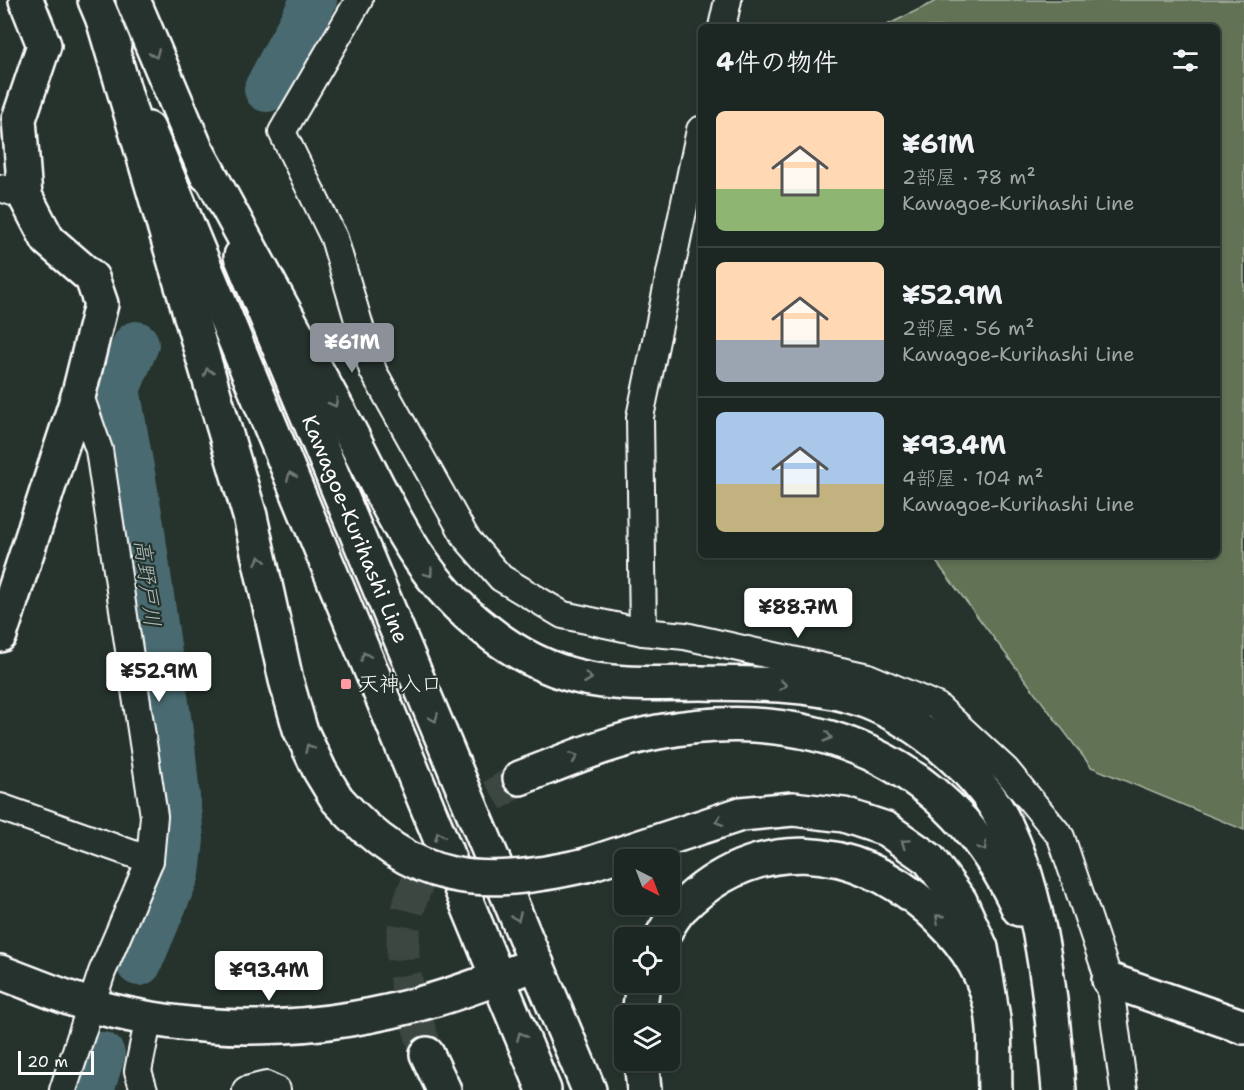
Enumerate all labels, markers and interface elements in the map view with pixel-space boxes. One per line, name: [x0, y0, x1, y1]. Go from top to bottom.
text: 4件の物件: [716, 44, 838, 79]
icon: filters: [1169, 44, 1202, 77]
one-way arrow: [148, 48, 160, 59]
text: ¥61M: [902, 126, 975, 161]
icon: home: [764, 135, 836, 207]
text: 2部屋 · 78 m²: [902, 164, 1036, 190]
text: Kawagoe-Kurihashi Line: [902, 190, 1135, 216]
text: ¥52.9M: [902, 277, 1003, 312]
icon: home: [764, 286, 836, 358]
text: 2部屋 · 56 m²: [902, 315, 1034, 341]
pin: ¥61M: [316, 323, 388, 374]
text: ¥61M: [324, 329, 380, 355]
text: Kawagoe-Kurihashi Line: [902, 341, 1135, 367]
one-way arrow: [203, 367, 215, 378]
one-way arrow: [327, 397, 338, 407]
street label: Kawagoe-Kurihashi Line: [295, 411, 415, 647]
text: ¥93.4M: [902, 427, 1006, 462]
icon: home: [764, 436, 836, 508]
text: 4部屋 · 104 m²: [902, 465, 1044, 491]
one-way arrow: [286, 471, 298, 482]
text: Kawagoe-Kurihashi Line: [902, 491, 1135, 517]
water label: 高野戸川: [128, 538, 167, 629]
one-way arrow: [254, 555, 267, 565]
one-way arrow: [422, 567, 433, 578]
pin: ¥88.7M: [749, 588, 847, 639]
text: ¥88.7M: [758, 594, 838, 620]
one-way arrow: [360, 651, 372, 662]
pin: ¥52.9M: [110, 652, 208, 703]
text: ¥52.9M: [120, 658, 198, 684]
place label: 天神入口: [358, 670, 442, 698]
one-way arrow: [583, 671, 593, 683]
marker: 天神入口: [339, 677, 353, 691]
one-way arrow: [778, 679, 787, 692]
one-way arrow: [427, 711, 439, 722]
one-way arrow: [822, 730, 832, 743]
one-way arrow: [305, 744, 317, 755]
one-way arrow: [568, 752, 579, 764]
one-way arrow: [714, 814, 725, 827]
one-way arrow: [434, 832, 446, 843]
one-way arrow: [901, 839, 912, 850]
one-way arrow: [976, 841, 988, 851]
north arrow: [614, 849, 680, 915]
map controls: [614, 849, 680, 1071]
one-way arrow: [510, 911, 522, 922]
one-way arrow: [935, 914, 945, 925]
button: locate: [614, 927, 680, 993]
pin: ¥93.4M: [220, 951, 318, 1002]
text: ¥93.4M: [229, 957, 309, 983]
button: layers: [614, 1005, 680, 1071]
one-way arrow: [516, 1031, 528, 1042]
scale bar: [18, 1048, 94, 1076]
text: 20 m: [27, 1051, 68, 1072]

